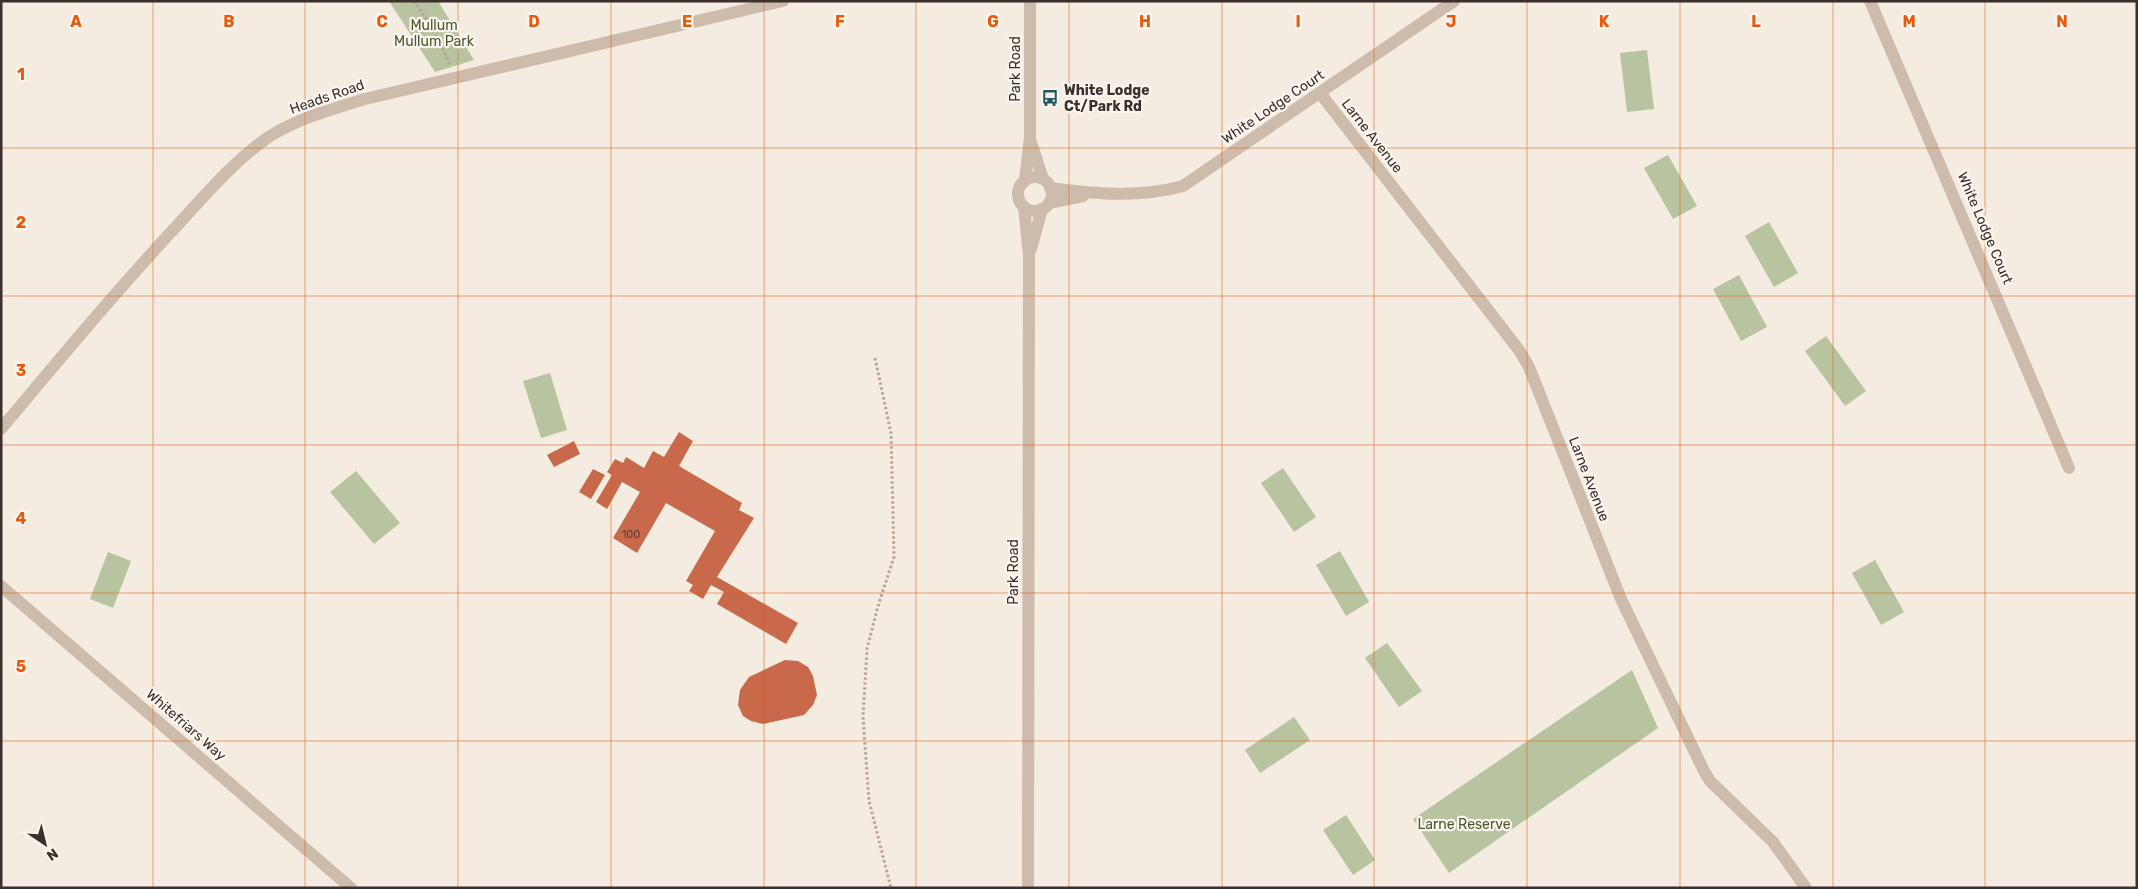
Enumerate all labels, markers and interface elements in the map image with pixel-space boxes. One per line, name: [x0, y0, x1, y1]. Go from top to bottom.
text: A: [70, 12, 82, 31]
text: B: [223, 12, 235, 31]
text: C: [376, 12, 388, 31]
text: D: [528, 12, 540, 31]
text: E: [682, 12, 692, 31]
text: F: [835, 12, 845, 31]
text: G: [987, 12, 999, 31]
text: H: [1139, 12, 1151, 31]
text: I: [1295, 12, 1301, 31]
text: J: [1446, 12, 1456, 31]
text: K: [1599, 12, 1610, 31]
text: L: [1751, 12, 1761, 31]
text: M: [1902, 12, 1916, 31]
text: N: [2056, 12, 2068, 31]
park label: Mullum Mullum Park: [394, 17, 475, 50]
street label: Park Road: [1007, 36, 1024, 102]
text: 1: [17, 65, 25, 84]
street label: White Lodge Court: [1218, 66, 1328, 148]
street label: Heads Road: [288, 76, 366, 118]
place label: White Lodge Ct/Park Rd: [1064, 82, 1149, 115]
bus stop icon: White Lodge Ct/Park Rd: [1040, 88, 1060, 108]
street label: Larne Avenue: [1338, 96, 1406, 177]
street label: White Lodge Court: [1954, 169, 2017, 287]
text: 2: [16, 213, 26, 232]
text: 3: [16, 361, 26, 380]
street label: Larne Avenue: [1565, 434, 1613, 524]
text: 4: [16, 509, 27, 528]
house number: 100: [622, 528, 640, 541]
street label: Park Road: [1005, 539, 1022, 605]
text: 5: [16, 657, 26, 676]
street label: Whitefriars Way: [143, 686, 230, 764]
park label: Larne Reserve: [1417, 816, 1511, 833]
north arrow: [20, 819, 70, 869]
text: N: [43, 844, 61, 864]

